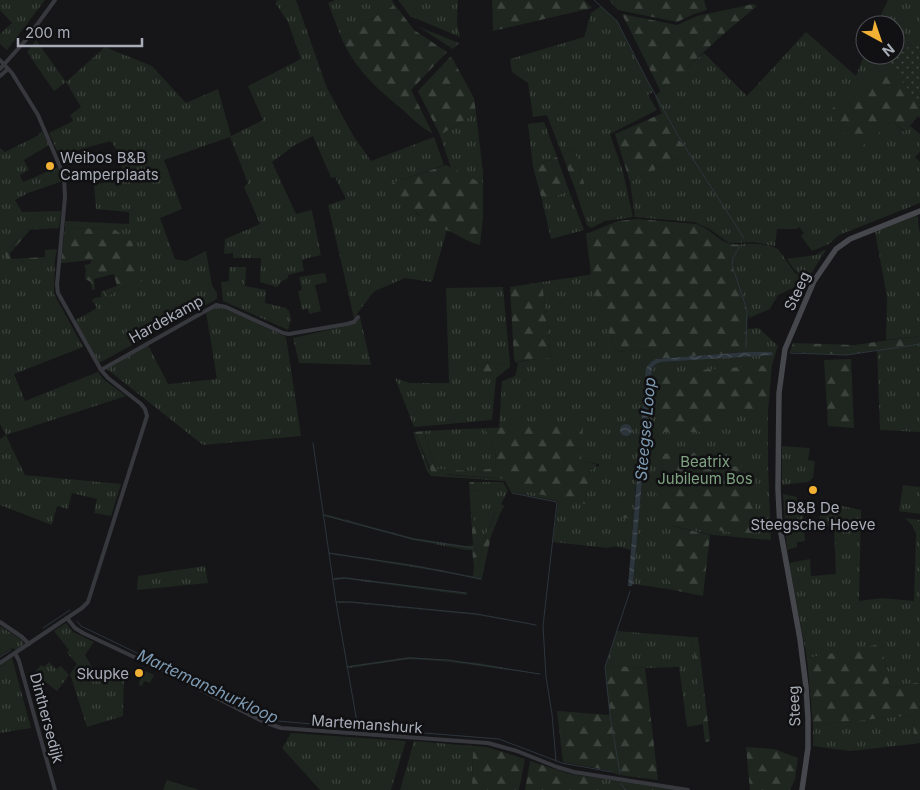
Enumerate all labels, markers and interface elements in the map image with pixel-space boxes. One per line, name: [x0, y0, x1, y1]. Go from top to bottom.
scale bar: [18, 15, 141, 47]
north arrow: [855, 15, 905, 65]
text: 200 m: [25, 23, 70, 42]
text: N: [879, 40, 898, 60]
place label: Weibos B&B Camperplaats: [60, 148, 159, 184]
marker: Weibos B&B Camperplaats: [44, 160, 56, 172]
street label: Steeg: [780, 268, 814, 314]
street label: Hardekamp: [126, 291, 206, 347]
water label: Steegse Loop: [631, 376, 660, 482]
park label: Beatrix Jubileum Bos: [657, 452, 753, 488]
marker: B&B De Steegsche Hoeve: [807, 484, 819, 496]
place label: B&B De Steegsche Hoeve: [751, 498, 875, 534]
water label: Martemanshurkloop: [134, 645, 282, 728]
place label: Skupke: [76, 664, 129, 683]
marker: Skupke: [133, 667, 145, 679]
street label: Dinthersedijk: [26, 671, 68, 766]
street label: Steeg: [783, 685, 805, 727]
street label: Martemanshurk: [311, 711, 424, 737]

